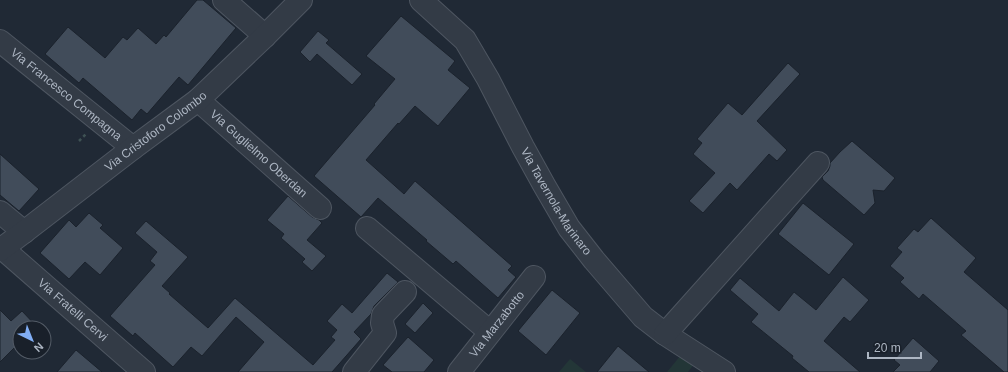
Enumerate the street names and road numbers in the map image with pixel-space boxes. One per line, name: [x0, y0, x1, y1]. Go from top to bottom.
street label: Via Francesco Compagna: [8, 45, 125, 143]
street label: Via Cristoforo Colombo: [102, 88, 210, 174]
street label: Via Guglielmo Oberdan: [207, 107, 310, 200]
street label: Via Tavernola-Marinaro: [518, 145, 595, 258]
street label: Via Fratelli Cervi: [35, 276, 111, 344]
street label: Via Marzabotto: [466, 288, 527, 360]

